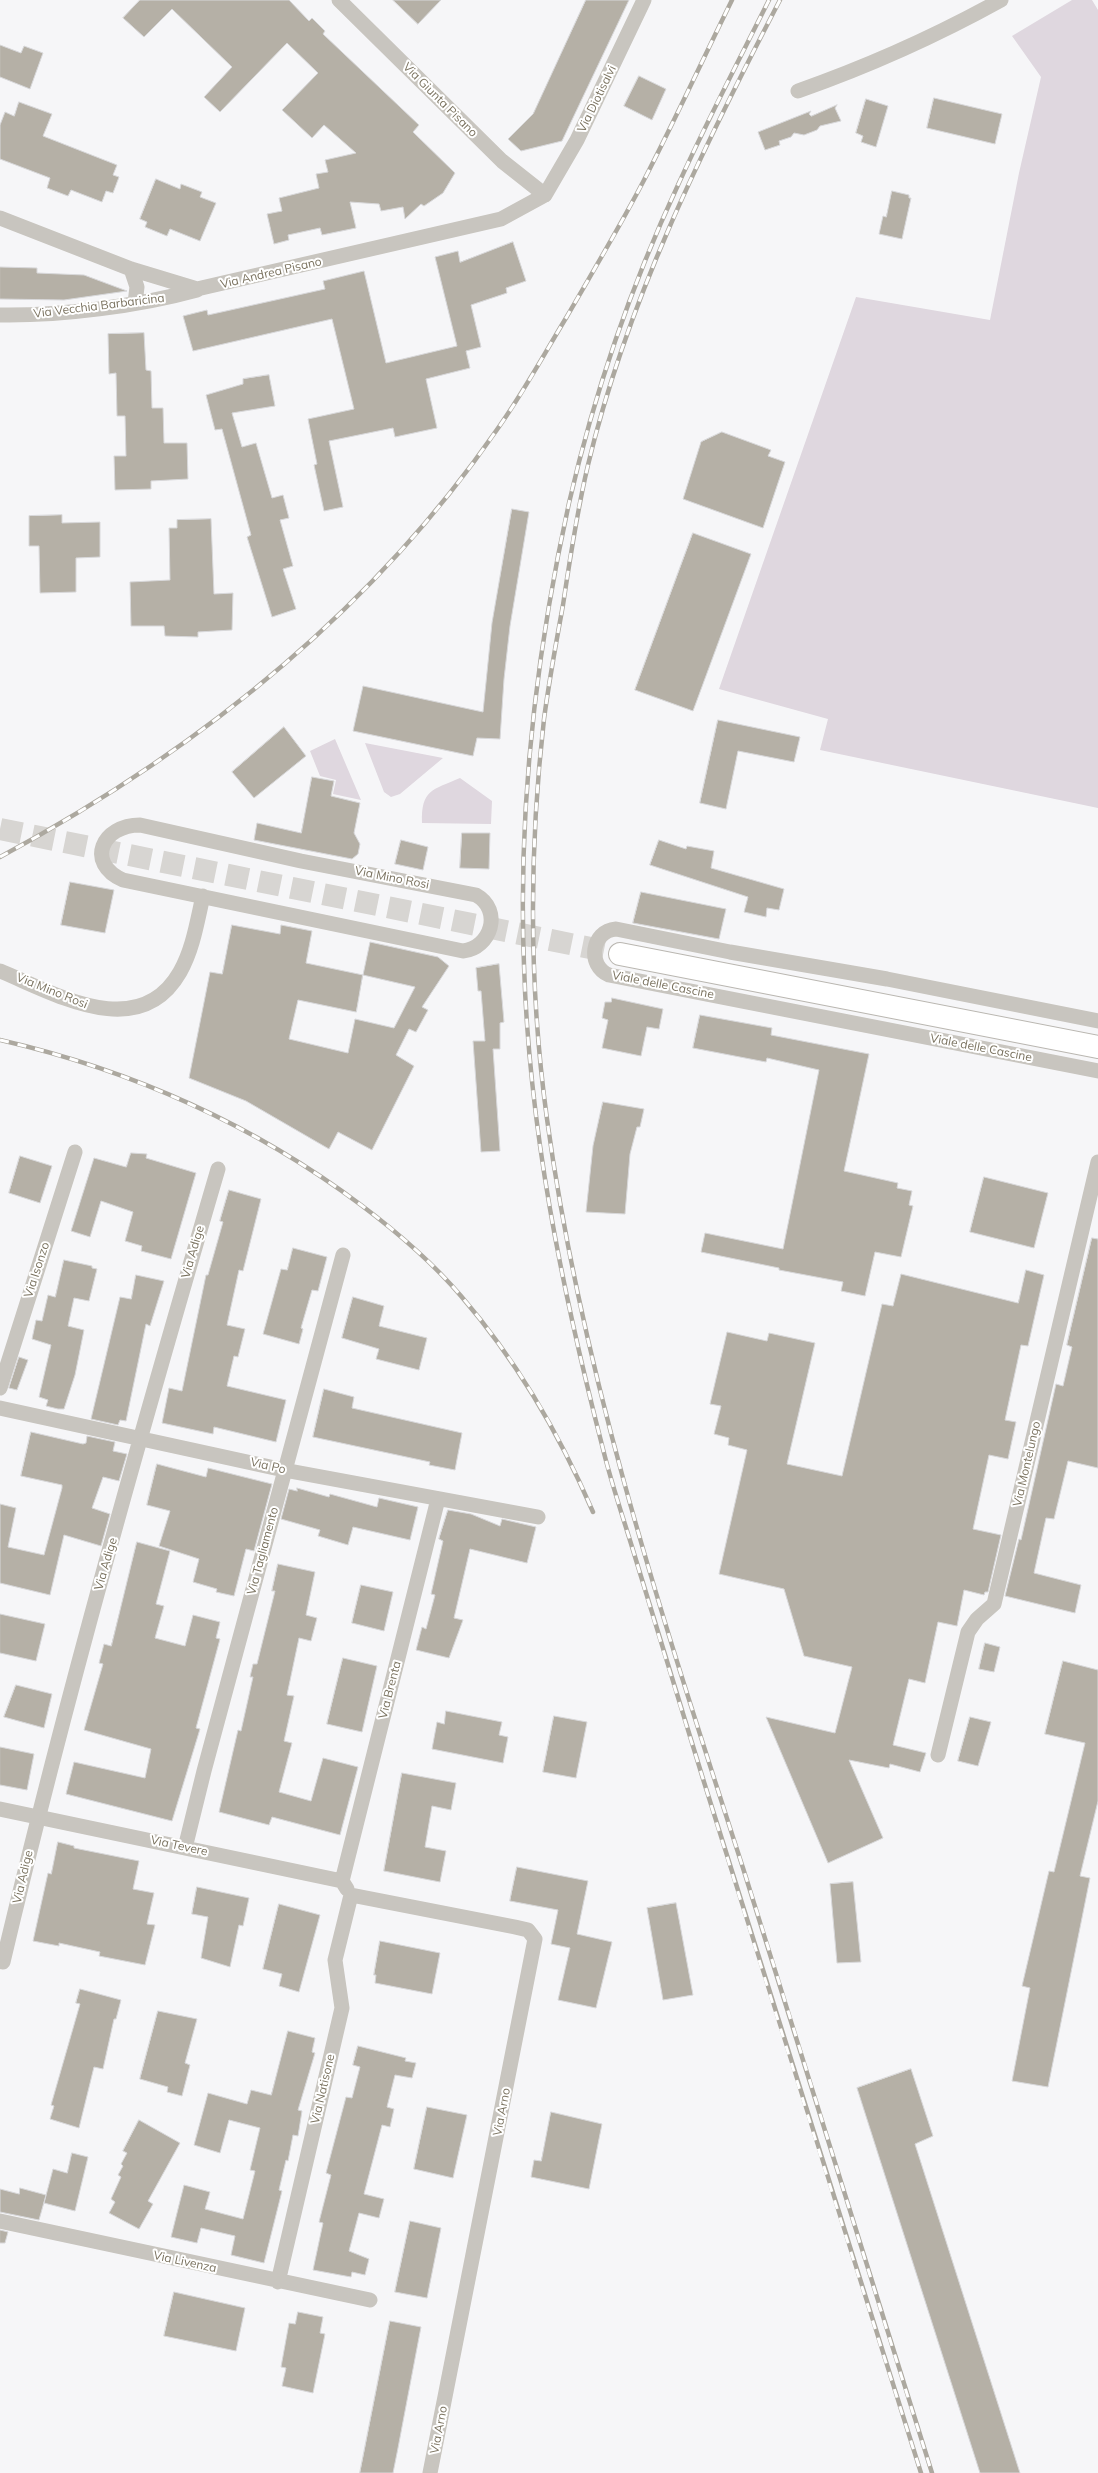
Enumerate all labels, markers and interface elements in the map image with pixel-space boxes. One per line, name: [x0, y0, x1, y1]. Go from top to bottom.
street label: Via Giunta Pisano: [400, 60, 480, 140]
street label: Via Diotisalvi: [575, 63, 619, 135]
street label: Via Andrea Pisano: [219, 254, 323, 292]
street label: Via Vecchia Barbaricina: [33, 291, 165, 321]
street label: Via Mino Rosi: [354, 864, 430, 892]
street label: Viale delle Cascine: [611, 968, 715, 1002]
street label: Via Mino Rosi: [14, 970, 90, 1012]
street label: Viale delle Cascine: [929, 1031, 1033, 1065]
street label: Via Adige: [179, 1224, 207, 1280]
street label: Via Isonzo: [21, 1240, 53, 1300]
street label: Via Montelungo: [1010, 1420, 1044, 1508]
street label: Via Po: [249, 1455, 287, 1477]
street label: Via Tagliamento: [244, 1506, 282, 1596]
street label: Via Adige: [92, 1536, 120, 1592]
street label: Via Brenta: [376, 1660, 404, 1720]
street label: Via Tevere: [149, 1833, 209, 1859]
street label: Via Adige: [10, 1849, 36, 1905]
street label: Via Natisone: [308, 2053, 338, 2125]
street label: Via Arno: [490, 2087, 514, 2137]
street label: Via Livenza: [152, 2248, 218, 2276]
street label: Via Arno: [427, 2405, 451, 2455]

